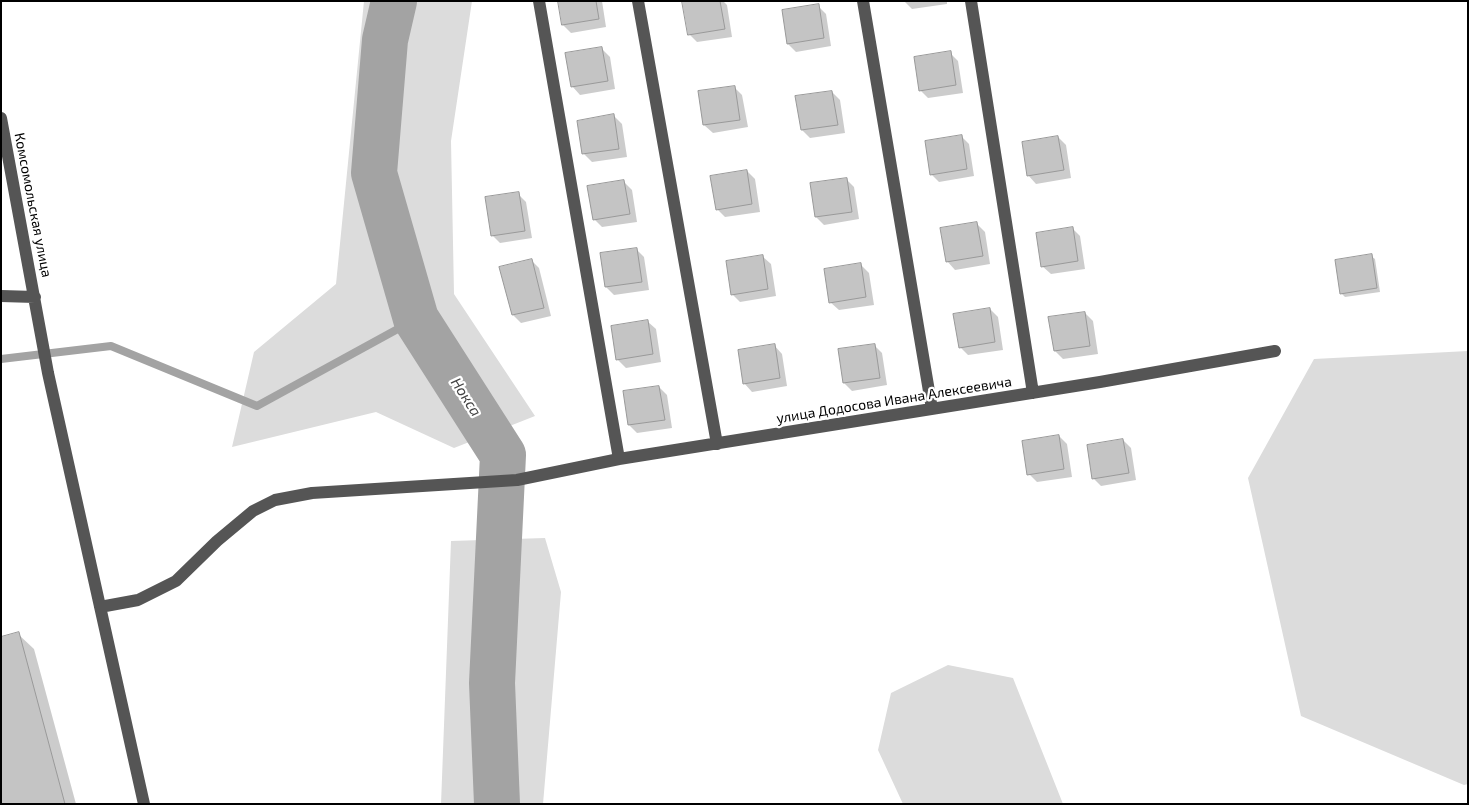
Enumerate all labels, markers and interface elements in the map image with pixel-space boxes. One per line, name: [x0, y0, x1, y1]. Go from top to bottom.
street label: Комсомольская улица: [11, 131, 55, 279]
street label: улица Додосова Ивана Алексеевича: [775, 373, 1013, 427]
water label: Нокса: [447, 374, 485, 420]

